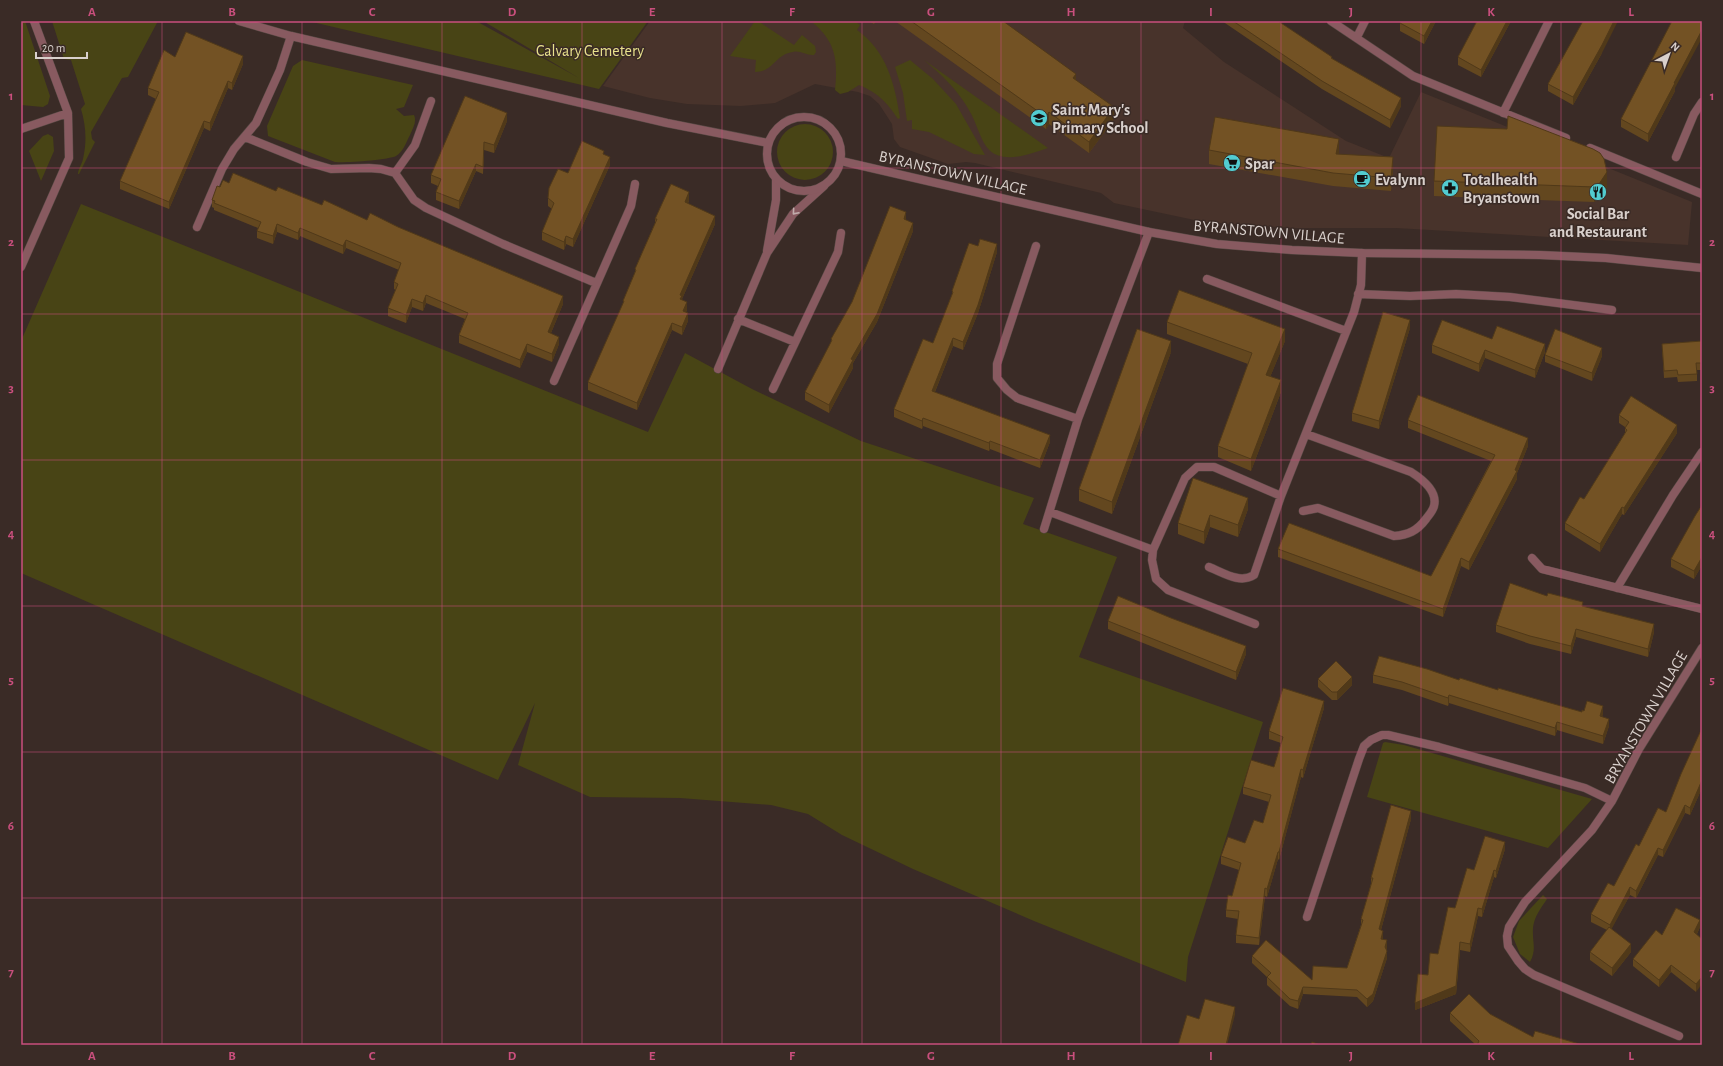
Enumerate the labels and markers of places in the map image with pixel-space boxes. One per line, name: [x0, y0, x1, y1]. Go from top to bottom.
place label: Saint Mary's Primary School: [1052, 102, 1149, 137]
school or university icon: Saint Mary's Primary School: [1029, 108, 1049, 128]
supermarket icon: Spar: [1222, 153, 1242, 173]
place label: Spar: [1245, 156, 1275, 172]
cafe icon: Evalynn: [1352, 169, 1372, 189]
place label: Evalynn: [1375, 172, 1426, 189]
place label: Totalhealth Bryanstown: [1463, 172, 1540, 207]
pharmacy icon: Totalhealth Bryanstown: [1440, 178, 1460, 198]
restaurant icon: Social Bar and Restaurant: [1588, 182, 1608, 202]
place label: Social Bar and Restaurant: [1549, 206, 1647, 240]

